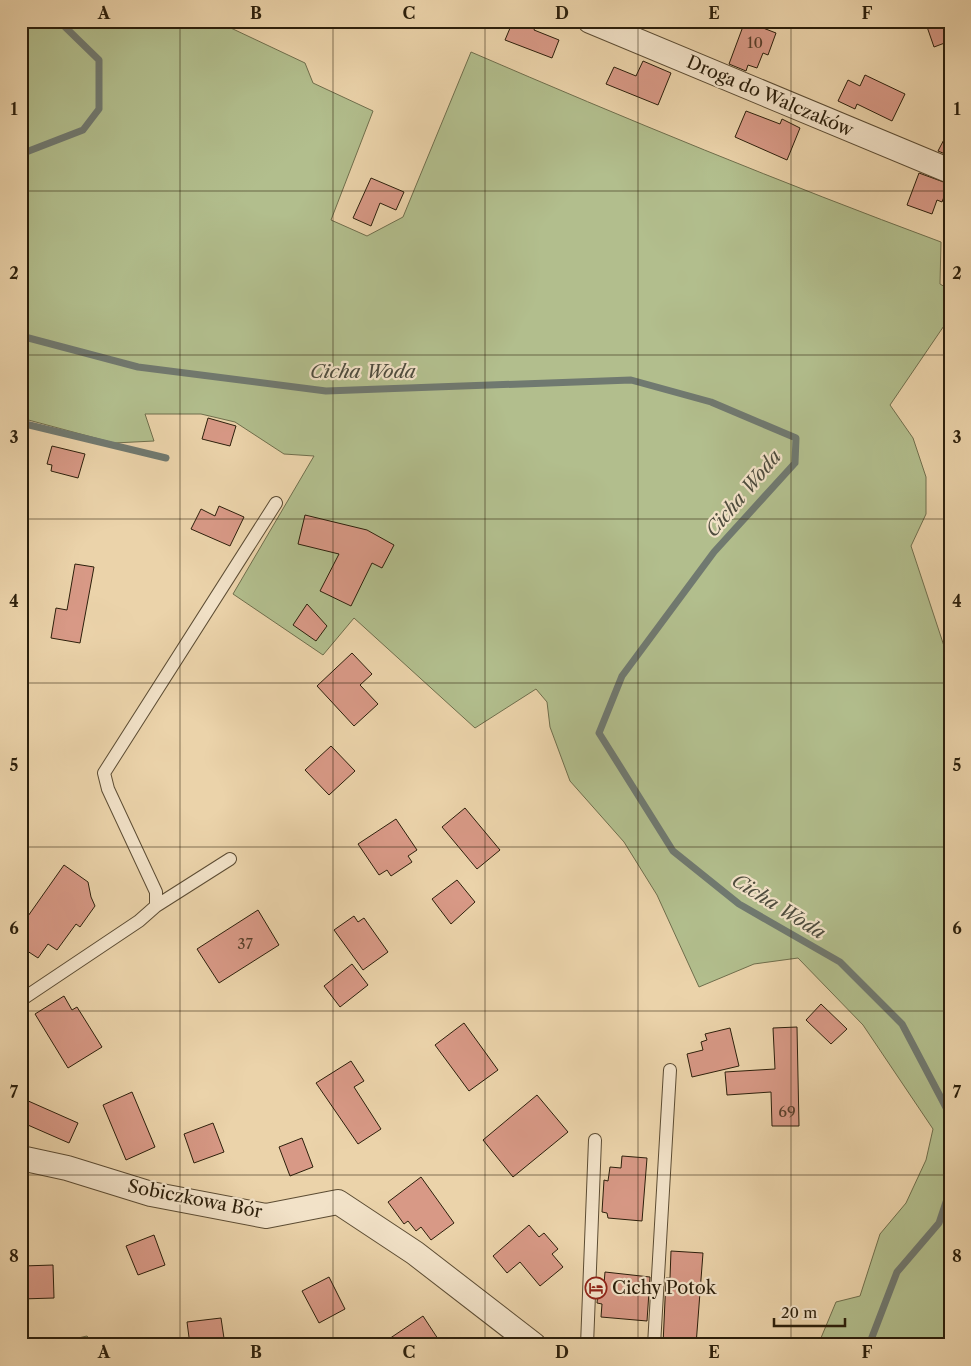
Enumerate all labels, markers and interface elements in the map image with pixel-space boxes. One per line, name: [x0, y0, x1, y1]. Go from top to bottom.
text: A: [97, 3, 111, 23]
text: B: [250, 3, 262, 23]
text: C: [403, 3, 415, 23]
text: D: [555, 3, 569, 23]
text: E: [708, 3, 720, 23]
text: F: [862, 3, 873, 23]
house number: 10: [747, 33, 763, 52]
street label: Droga do Walczaków: [683, 51, 858, 142]
text: 1: [10, 99, 18, 119]
text: 1: [953, 99, 961, 119]
text: 2: [9, 263, 19, 283]
text: 2: [952, 263, 962, 283]
water label: Cicha Woda: [310, 360, 417, 383]
text: 3: [9, 427, 19, 447]
text: 3: [952, 427, 962, 447]
water label: Cicha Woda: [701, 445, 787, 541]
text: 4: [9, 591, 19, 611]
text: 4: [952, 591, 962, 611]
text: 5: [10, 755, 19, 775]
text: 5: [953, 755, 962, 775]
water label: Cicha Woda: [728, 869, 830, 945]
text: 6: [9, 918, 19, 938]
text: 6: [952, 918, 962, 938]
house number: 37: [237, 934, 253, 953]
text: 7: [10, 1082, 19, 1102]
text: 7: [953, 1082, 962, 1102]
house number: 69: [778, 1102, 796, 1121]
street label: Sobiczkowa Bór: [126, 1175, 265, 1223]
text: 8: [9, 1246, 19, 1266]
text: 8: [952, 1246, 962, 1266]
hotel icon: Cichy Potok: [584, 1276, 608, 1300]
place label: Cichy Potok: [612, 1277, 718, 1299]
scale bar: [774, 1296, 845, 1328]
text: 20 m: [781, 1303, 817, 1322]
text: A: [97, 1342, 111, 1362]
text: B: [250, 1342, 262, 1362]
text: C: [403, 1342, 415, 1362]
text: D: [555, 1342, 569, 1362]
text: E: [708, 1342, 720, 1362]
text: F: [862, 1342, 873, 1362]

